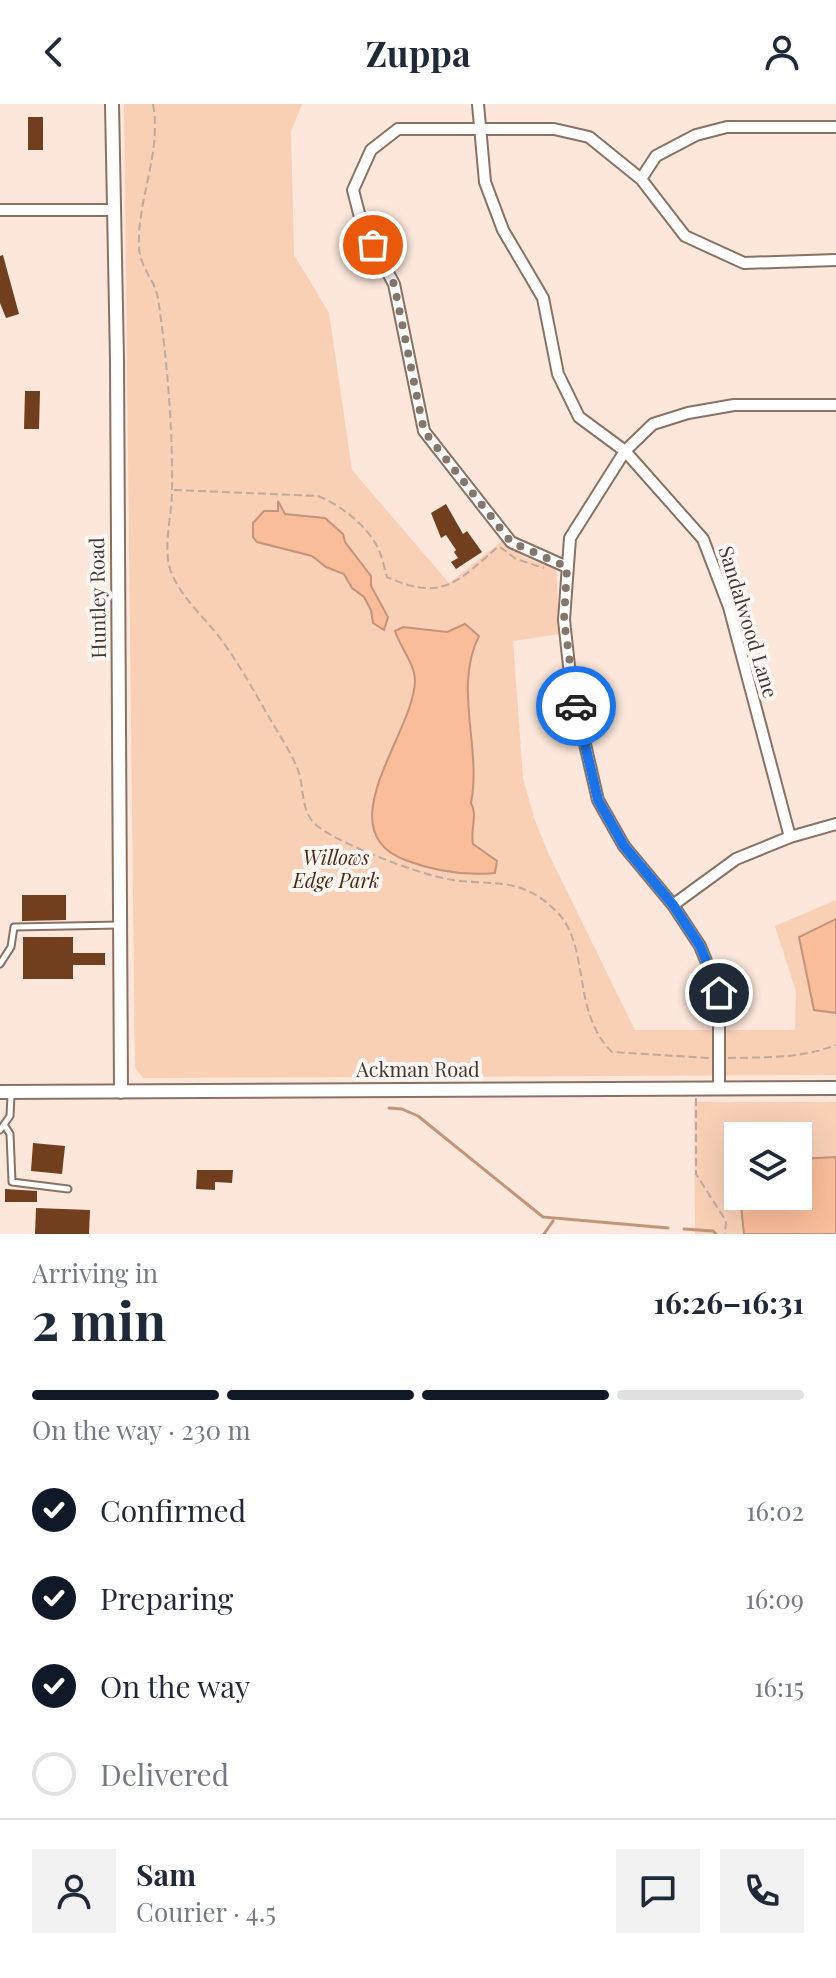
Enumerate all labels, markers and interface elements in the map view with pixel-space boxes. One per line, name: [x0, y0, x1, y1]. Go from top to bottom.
text: Zuppa: [365, 28, 471, 76]
icon: back: [32, 30, 76, 74]
icon: person: [760, 30, 804, 74]
pin: [339, 211, 407, 279]
icon: bag: [351, 223, 395, 267]
street label: Huntley Road: [82, 537, 111, 659]
street label: Sandalwood Lane: [713, 542, 785, 701]
courier: [536, 666, 616, 746]
icon: car: [554, 684, 598, 728]
park label: Willows Edge Park: [292, 843, 379, 893]
pin: [685, 959, 753, 1027]
icon: home: [697, 971, 741, 1015]
street label: Ackman Road: [355, 1055, 480, 1082]
map controls: [724, 1122, 812, 1210]
button: layers: [724, 1122, 812, 1210]
text: Arriving in: [32, 1255, 158, 1290]
text: 16:26–16:31: [654, 1282, 804, 1322]
text: 2 min: [32, 1285, 166, 1354]
text: On the way · 230 m: [32, 1412, 251, 1447]
icon: check: [32, 1488, 76, 1532]
text: Confirmed: [100, 1490, 246, 1530]
text: 16:02: [746, 1493, 804, 1528]
icon: check: [32, 1576, 76, 1620]
text: Preparing: [100, 1578, 233, 1618]
text: 16:09: [745, 1581, 804, 1616]
icon: check: [32, 1664, 76, 1708]
text: On the way: [100, 1666, 250, 1706]
text: 16:15: [754, 1669, 804, 1704]
text: Delivered: [100, 1754, 229, 1794]
button: person: [32, 1849, 116, 1933]
button: chat: [616, 1849, 700, 1933]
button: phone: [720, 1849, 804, 1933]
text: Sam: [136, 1854, 196, 1894]
text: Courier · 4.5: [136, 1894, 276, 1929]

